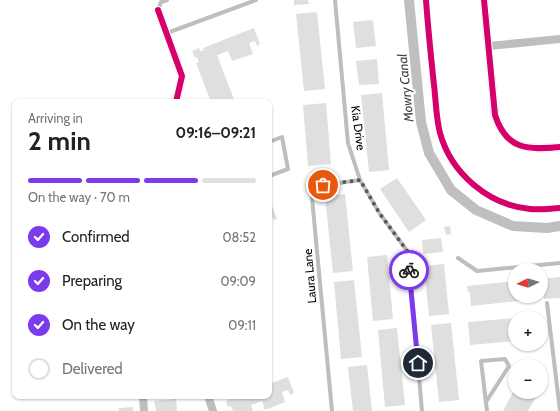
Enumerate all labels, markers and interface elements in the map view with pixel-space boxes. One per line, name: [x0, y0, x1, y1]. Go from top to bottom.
water label: Mowry Canal: [393, 53, 417, 124]
street label: Kia Drive: [348, 105, 369, 151]
text: Arriving in: [28, 110, 83, 126]
text: 09:16–09:21: [176, 124, 256, 142]
text: 2 min: [28, 125, 91, 157]
pin: [306, 168, 340, 202]
icon: bag: [312, 174, 334, 196]
text: On the way · 70 m: [28, 189, 130, 205]
icon: check: [28, 226, 50, 248]
text: Confirmed: [62, 228, 130, 246]
text: 08:52: [222, 229, 256, 245]
street label: Laura Lane: [300, 248, 319, 304]
courier: [389, 250, 429, 290]
icon: bike: [398, 259, 420, 281]
north arrow: [508, 263, 548, 303]
map controls: [508, 263, 548, 399]
icon: check: [28, 270, 50, 292]
text: Preparing: [62, 272, 122, 290]
text: 09:09: [220, 273, 256, 289]
button: +: [508, 311, 548, 351]
icon: check: [28, 314, 50, 336]
text: On the way: [62, 316, 135, 334]
text: 09:11: [228, 317, 256, 333]
pin: [401, 346, 435, 380]
icon: home: [407, 352, 429, 374]
button: −: [508, 359, 548, 399]
text: Delivered: [62, 360, 123, 378]

